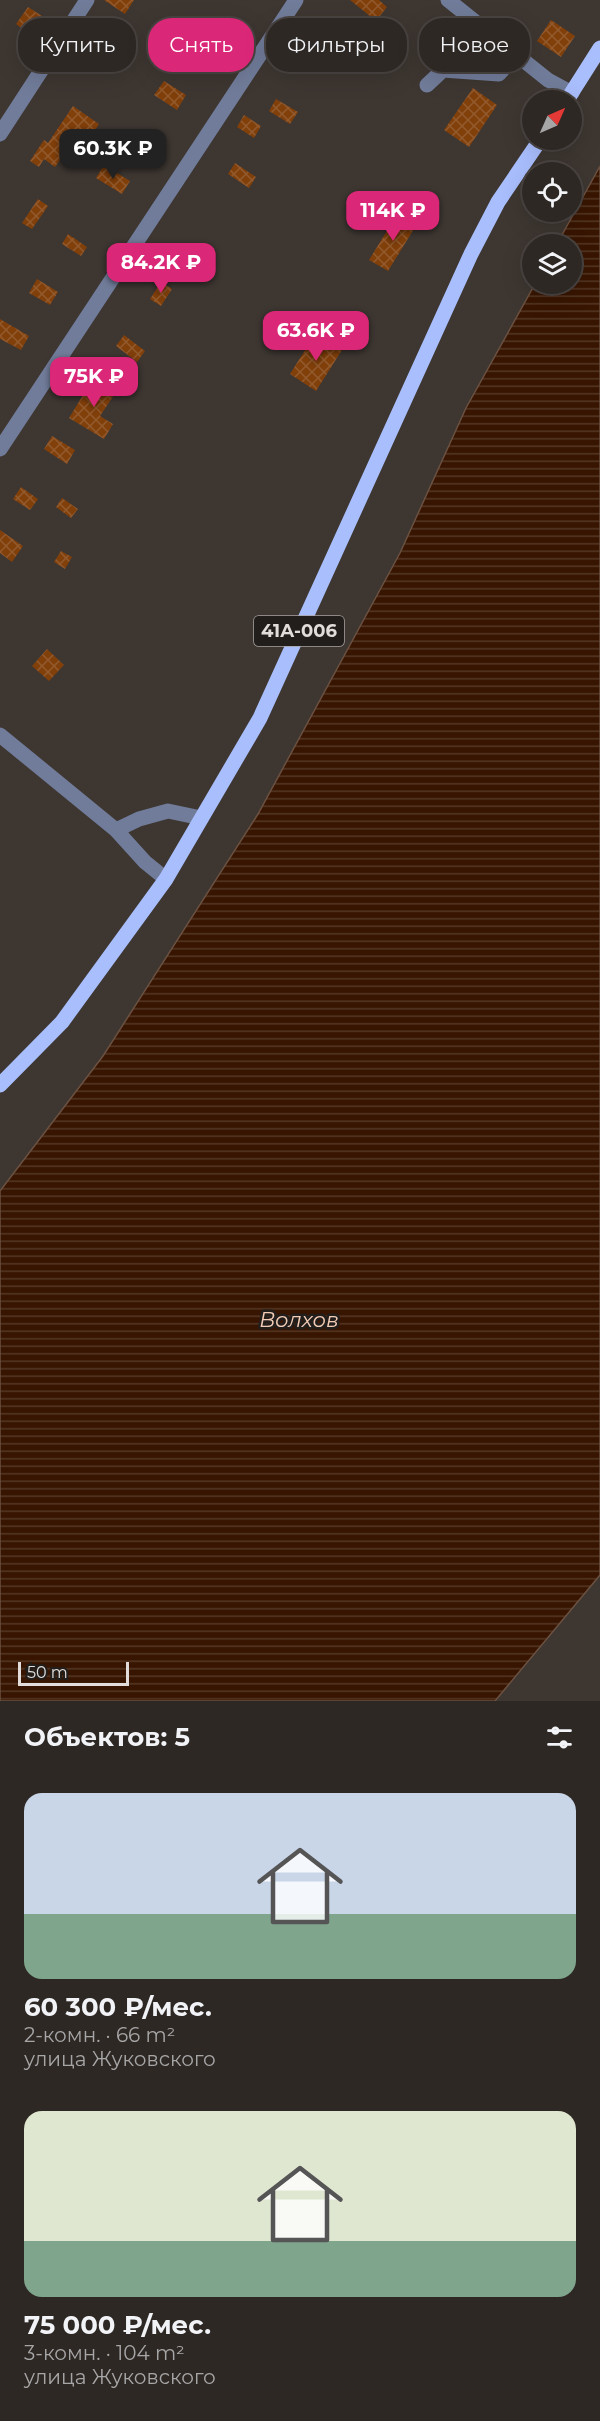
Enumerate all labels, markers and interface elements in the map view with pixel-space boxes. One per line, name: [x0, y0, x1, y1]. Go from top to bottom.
chip: Купить: [18, 18, 136, 72]
chip: Снять: [148, 18, 254, 72]
chip: Фильтры: [266, 18, 407, 72]
chip: Новое: [419, 18, 530, 72]
north arrow: [522, 90, 582, 150]
map controls: [522, 90, 582, 294]
pin: 60.3K ₽: [58, 129, 168, 180]
text: 60.3K ₽: [73, 136, 153, 160]
button: locate: [522, 162, 582, 222]
pin: 114K ₽: [344, 191, 442, 242]
text: 114K ₽: [360, 198, 426, 222]
button: layers: [522, 234, 582, 294]
pin: 84.2K ₽: [106, 243, 216, 294]
text: 84.2K ₽: [121, 250, 201, 274]
pin: 63.6K ₽: [261, 311, 371, 362]
text: 63.6K ₽: [277, 318, 355, 342]
pin: 75K ₽: [52, 357, 136, 408]
text: 75K ₽: [64, 364, 124, 388]
road number: 41А-006: [254, 616, 344, 646]
water label: Волхов: [259, 1307, 339, 1332]
scale bar: [18, 1659, 129, 1686]
text: 50 m: [27, 1663, 68, 1682]
text: Объектов: 5: [24, 1721, 190, 1753]
icon: filters: [543, 1721, 576, 1754]
icon: home: [246, 1832, 354, 1940]
text: 60 300 ₽/мес.: [24, 1991, 212, 2023]
text: 2-комн. · 66 m²: [24, 2023, 175, 2047]
text: улица Жуковского: [24, 2047, 216, 2071]
icon: home: [246, 2150, 354, 2258]
text: 75 000 ₽/мес.: [24, 2309, 211, 2341]
text: 3-комн. · 104 m²: [24, 2341, 185, 2365]
text: улица Жуковского: [24, 2365, 216, 2389]

